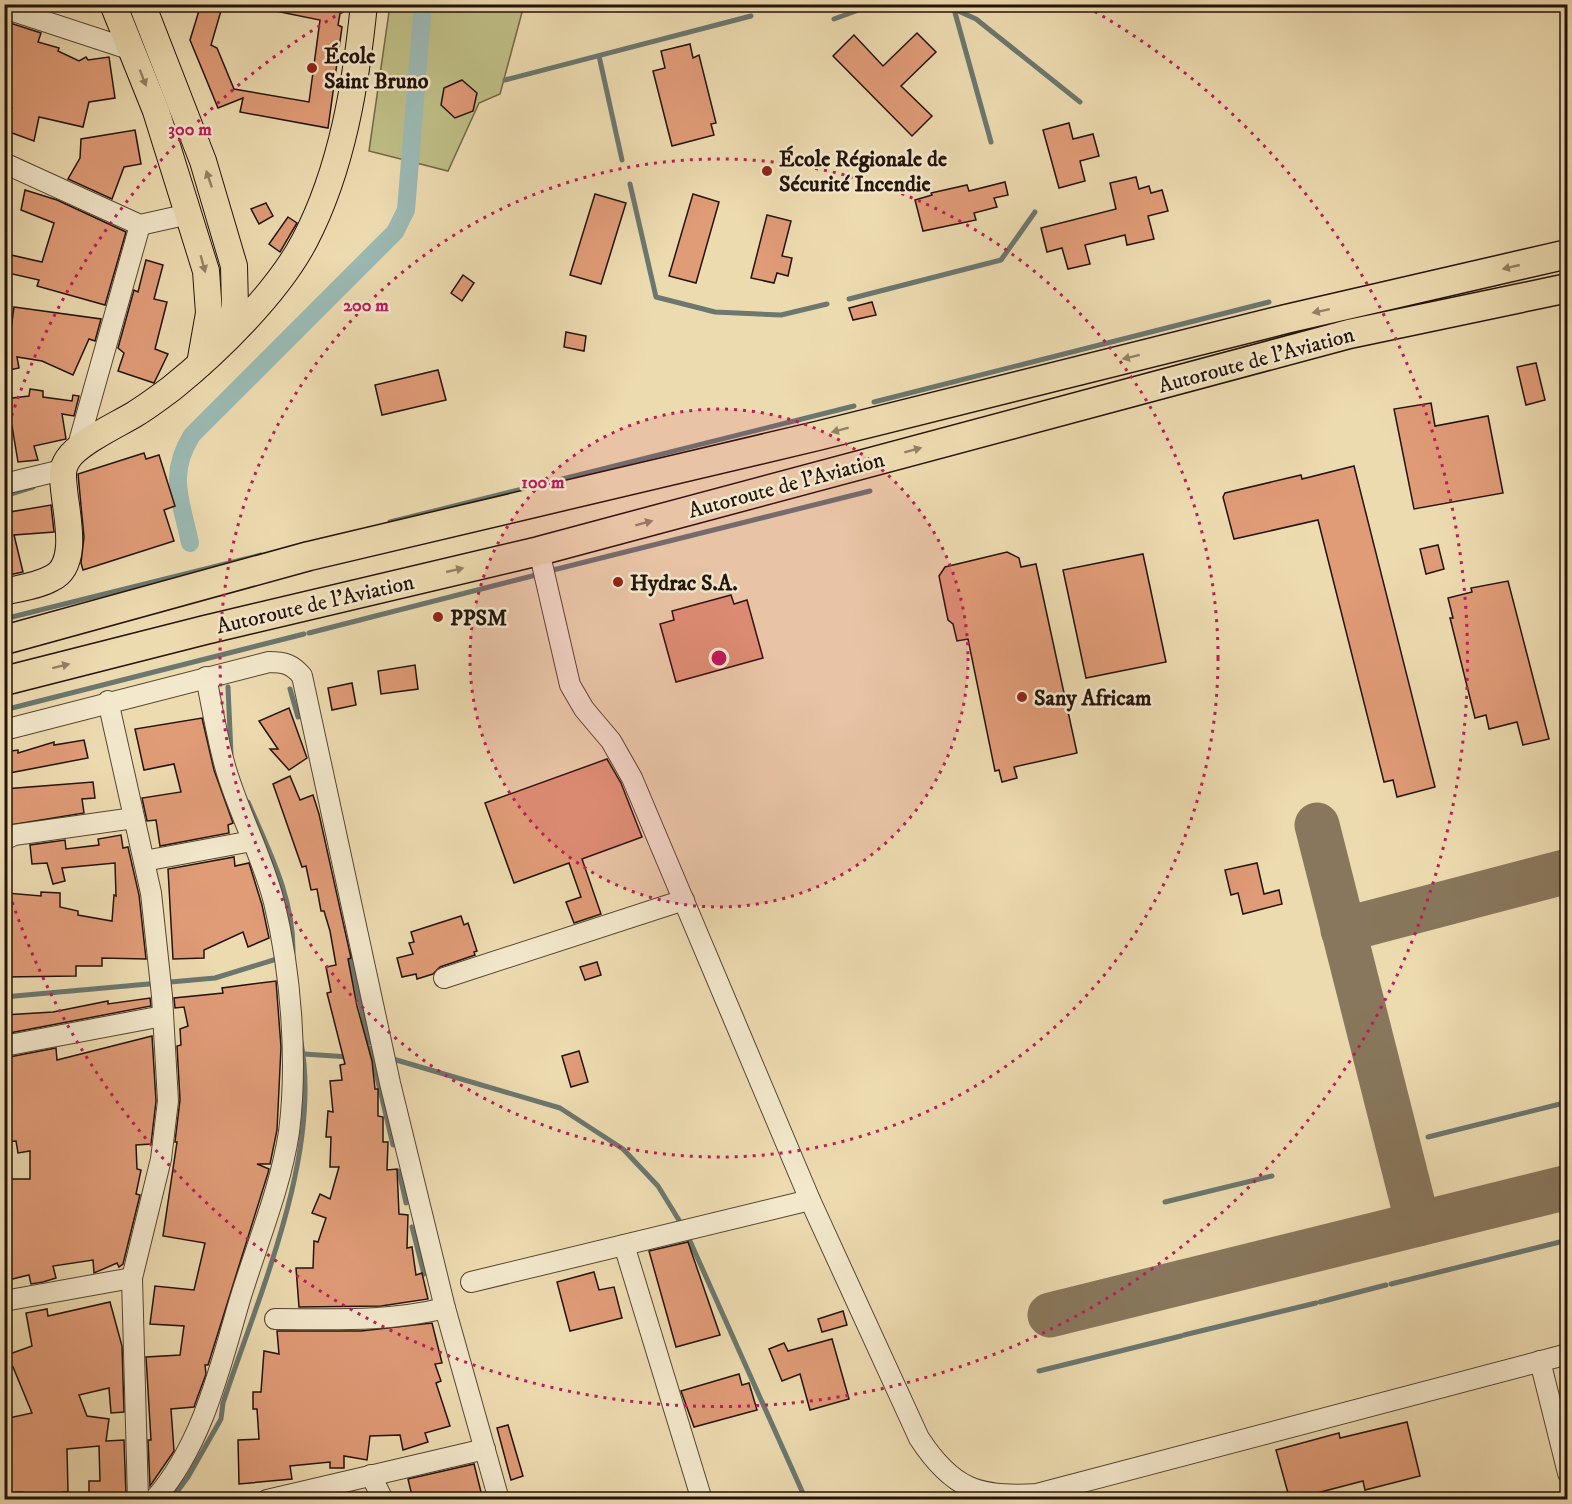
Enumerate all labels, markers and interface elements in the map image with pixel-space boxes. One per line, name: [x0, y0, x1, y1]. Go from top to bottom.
place label: École Saint Bruno: [324, 42, 429, 95]
marker: École Saint Bruno: [305, 61, 319, 75]
one-way arrow: [139, 69, 148, 87]
text: 300 m: [168, 119, 212, 141]
place label: École Régionale de Sécurité Incendie: [779, 145, 947, 198]
marker: École Régionale de Sécurité Incendie: [760, 164, 774, 178]
one-way arrow: [204, 170, 213, 188]
one-way arrow: [199, 255, 208, 273]
one-way arrow: [1501, 263, 1520, 273]
text: 200 m: [343, 295, 389, 317]
one-way arrow: [1311, 307, 1330, 317]
street label: Autoroute de l'Aviation: [1155, 321, 1358, 400]
one-way arrow: [1122, 353, 1140, 363]
one-way arrow: [831, 425, 849, 435]
one-way arrow: [904, 445, 922, 454]
street label: Autoroute de l'Aviation: [685, 446, 888, 525]
text: 100 m: [521, 472, 565, 494]
one-way arrow: [635, 517, 653, 527]
one-way arrow: [445, 565, 464, 575]
street label: Autoroute de l'Aviation: [214, 568, 417, 640]
place label: Hydrac S.A.: [630, 570, 738, 597]
marker: Hydrac S.A.: [611, 575, 625, 589]
place label: PPSM: [450, 605, 507, 632]
marker: PPSM: [431, 610, 445, 624]
centre of rings: [709, 648, 729, 668]
one-way arrow: [52, 661, 70, 671]
place label: Sany Africam: [1034, 685, 1152, 712]
marker: Sany Africam: [1015, 690, 1029, 704]

